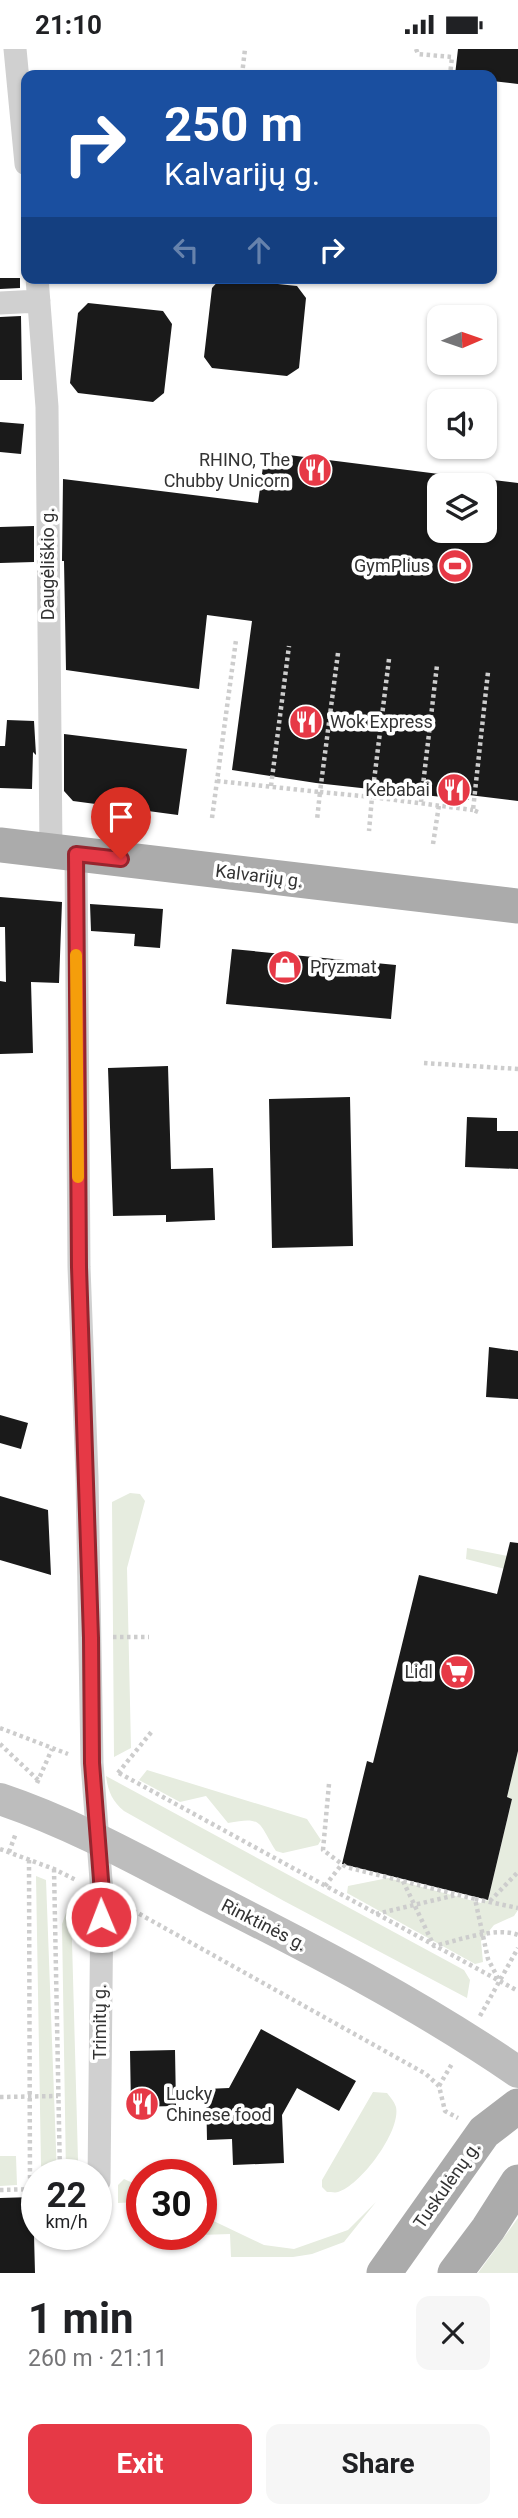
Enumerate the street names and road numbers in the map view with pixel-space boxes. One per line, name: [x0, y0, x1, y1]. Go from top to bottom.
street label: Daugėliškio g.: [37, 508, 58, 620]
street label: Kalvarijų g.: [214, 860, 304, 891]
street label: Rinktinės g.: [218, 1894, 310, 1955]
street label: Trimitų g.: [89, 1984, 110, 2060]
street label: Tuskulėnų g.: [409, 2137, 484, 2232]

